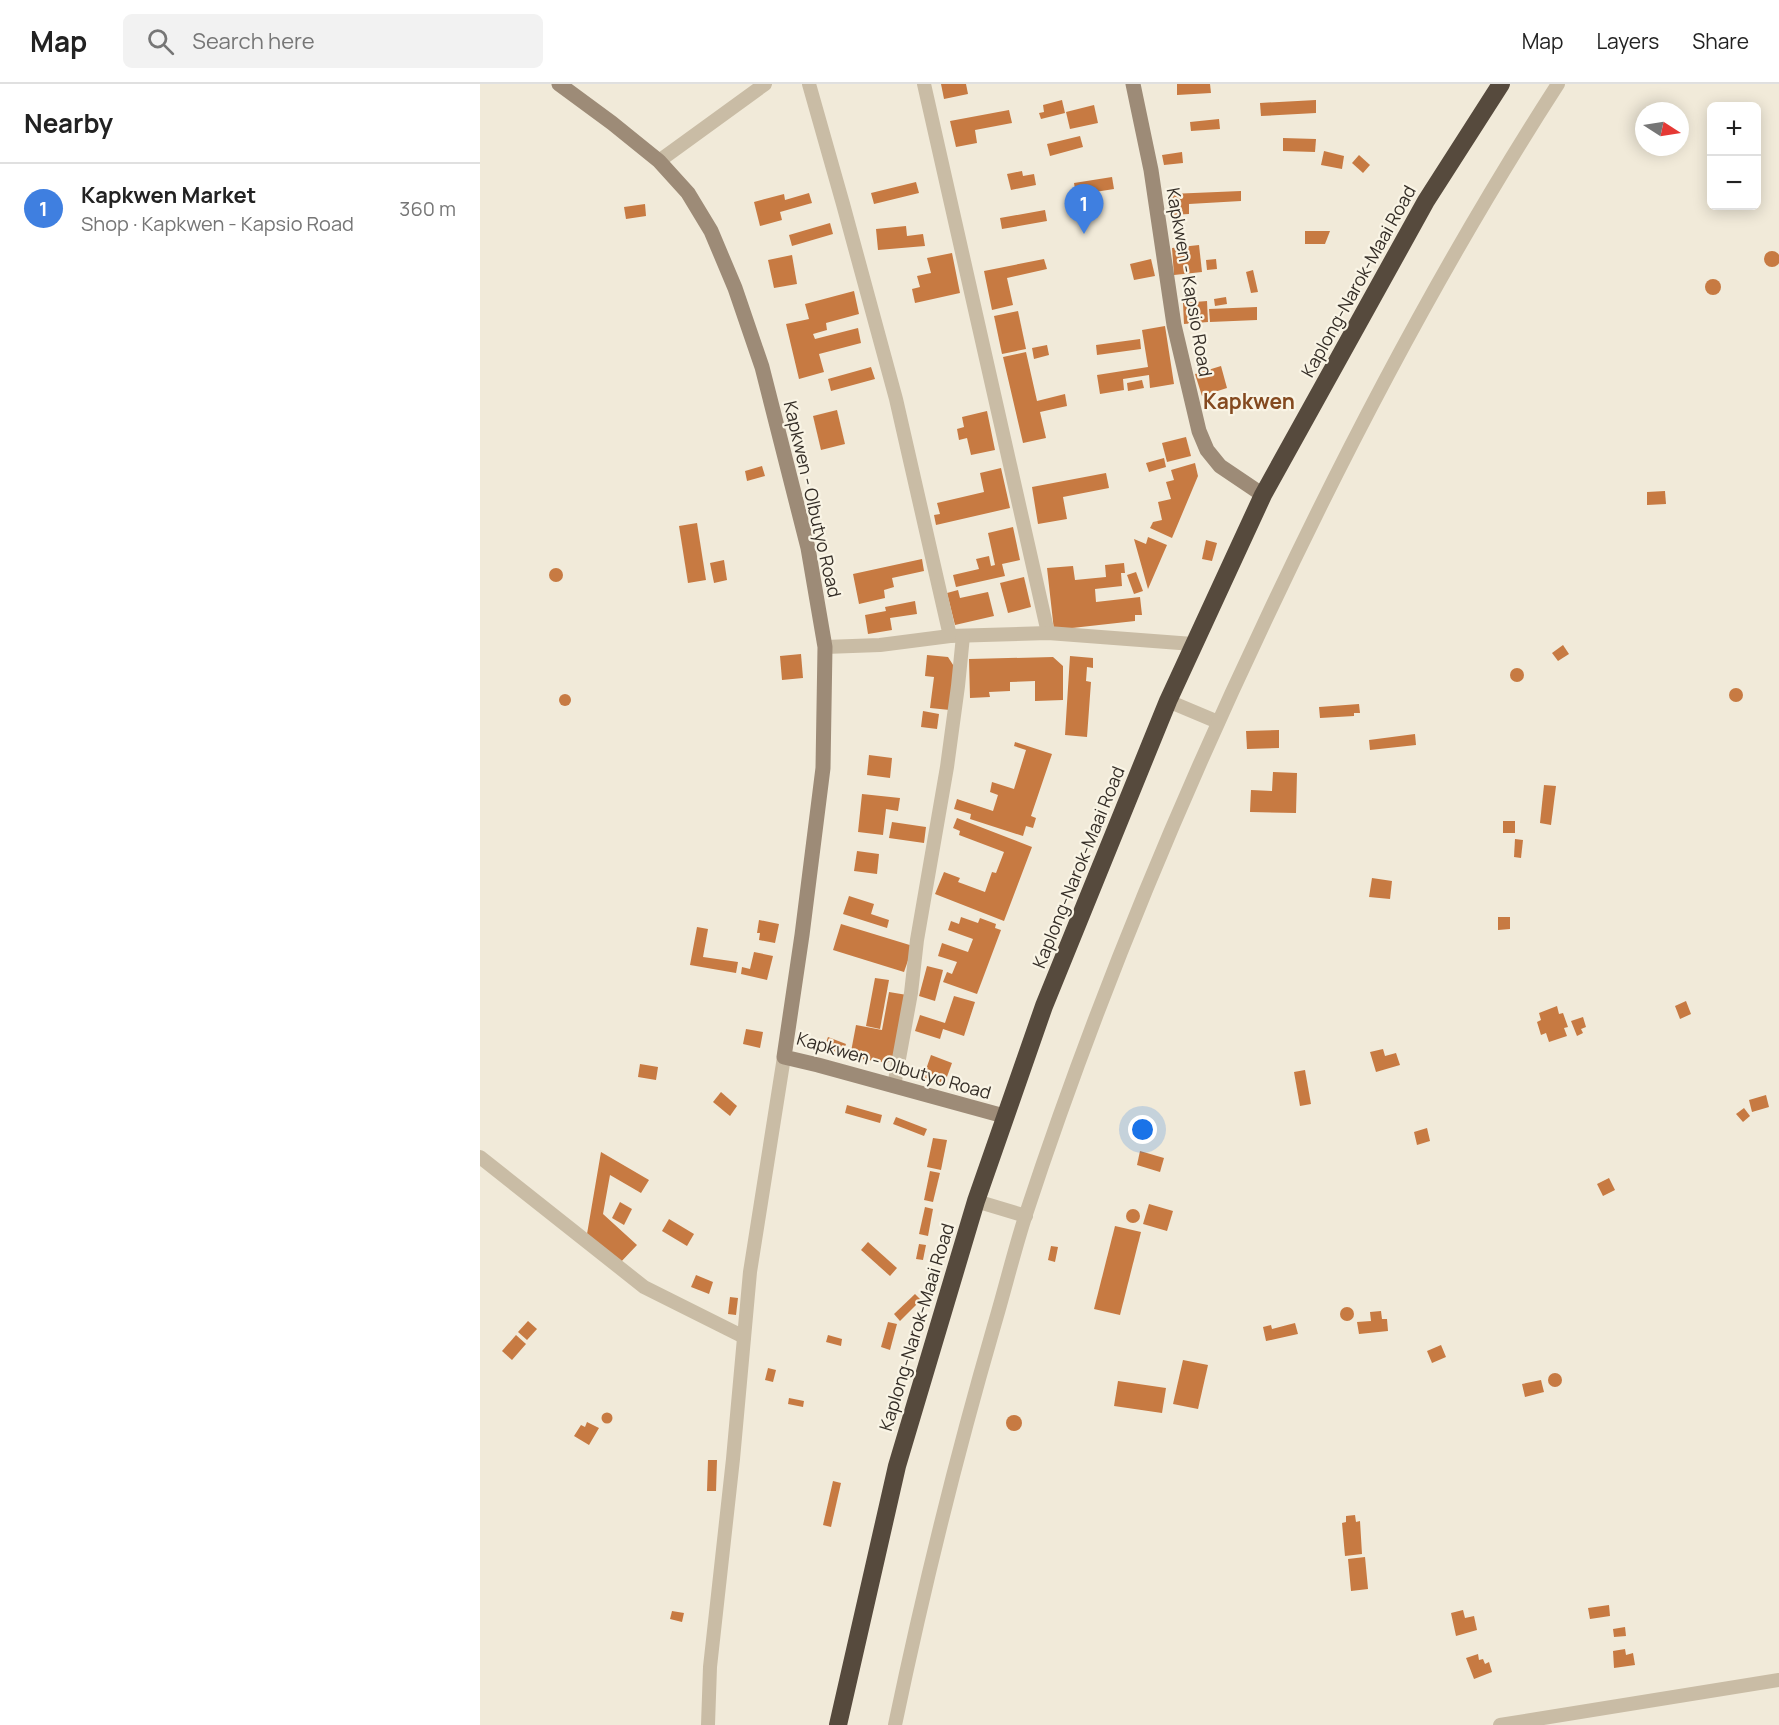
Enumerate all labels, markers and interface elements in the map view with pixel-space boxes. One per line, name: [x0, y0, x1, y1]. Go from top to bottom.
search box: [123, 14, 543, 68]
text: Map: [30, 22, 87, 60]
icon: search: [144, 25, 177, 58]
text: Search here: [192, 26, 315, 56]
text: Map: [1522, 27, 1563, 55]
text: Layers: [1596, 27, 1659, 55]
text: Share: [1692, 27, 1749, 55]
north arrow: [1635, 102, 1689, 156]
map controls: [1707, 102, 1761, 210]
button: +: [1707, 102, 1761, 156]
text: Nearby: [24, 105, 113, 141]
button: −: [1707, 156, 1761, 210]
text: Kapkwen Market: [81, 180, 256, 210]
street label: Kaplong-Narok-Maai Road: [1295, 181, 1421, 381]
pin: 1: [1064, 184, 1104, 234]
street label: Kapkwen - Kapsio Road: [1162, 186, 1218, 378]
text: 1: [39, 195, 48, 222]
text: 360 m: [399, 195, 456, 222]
text: Shop · Kapkwen - Kapsio Road: [81, 210, 354, 237]
district label: Kapkwen: [1203, 387, 1295, 415]
street label: Kapkwen - Olbutyo Road: [779, 398, 847, 600]
street label: Kaplong-Narok-Maai Road: [1026, 762, 1130, 972]
street label: Kapkwen - Olbutyo Road: [794, 1026, 994, 1104]
your location: [1128, 1115, 1157, 1144]
street label: Kaplong-Narok-Maai Road: [873, 1220, 959, 1434]

